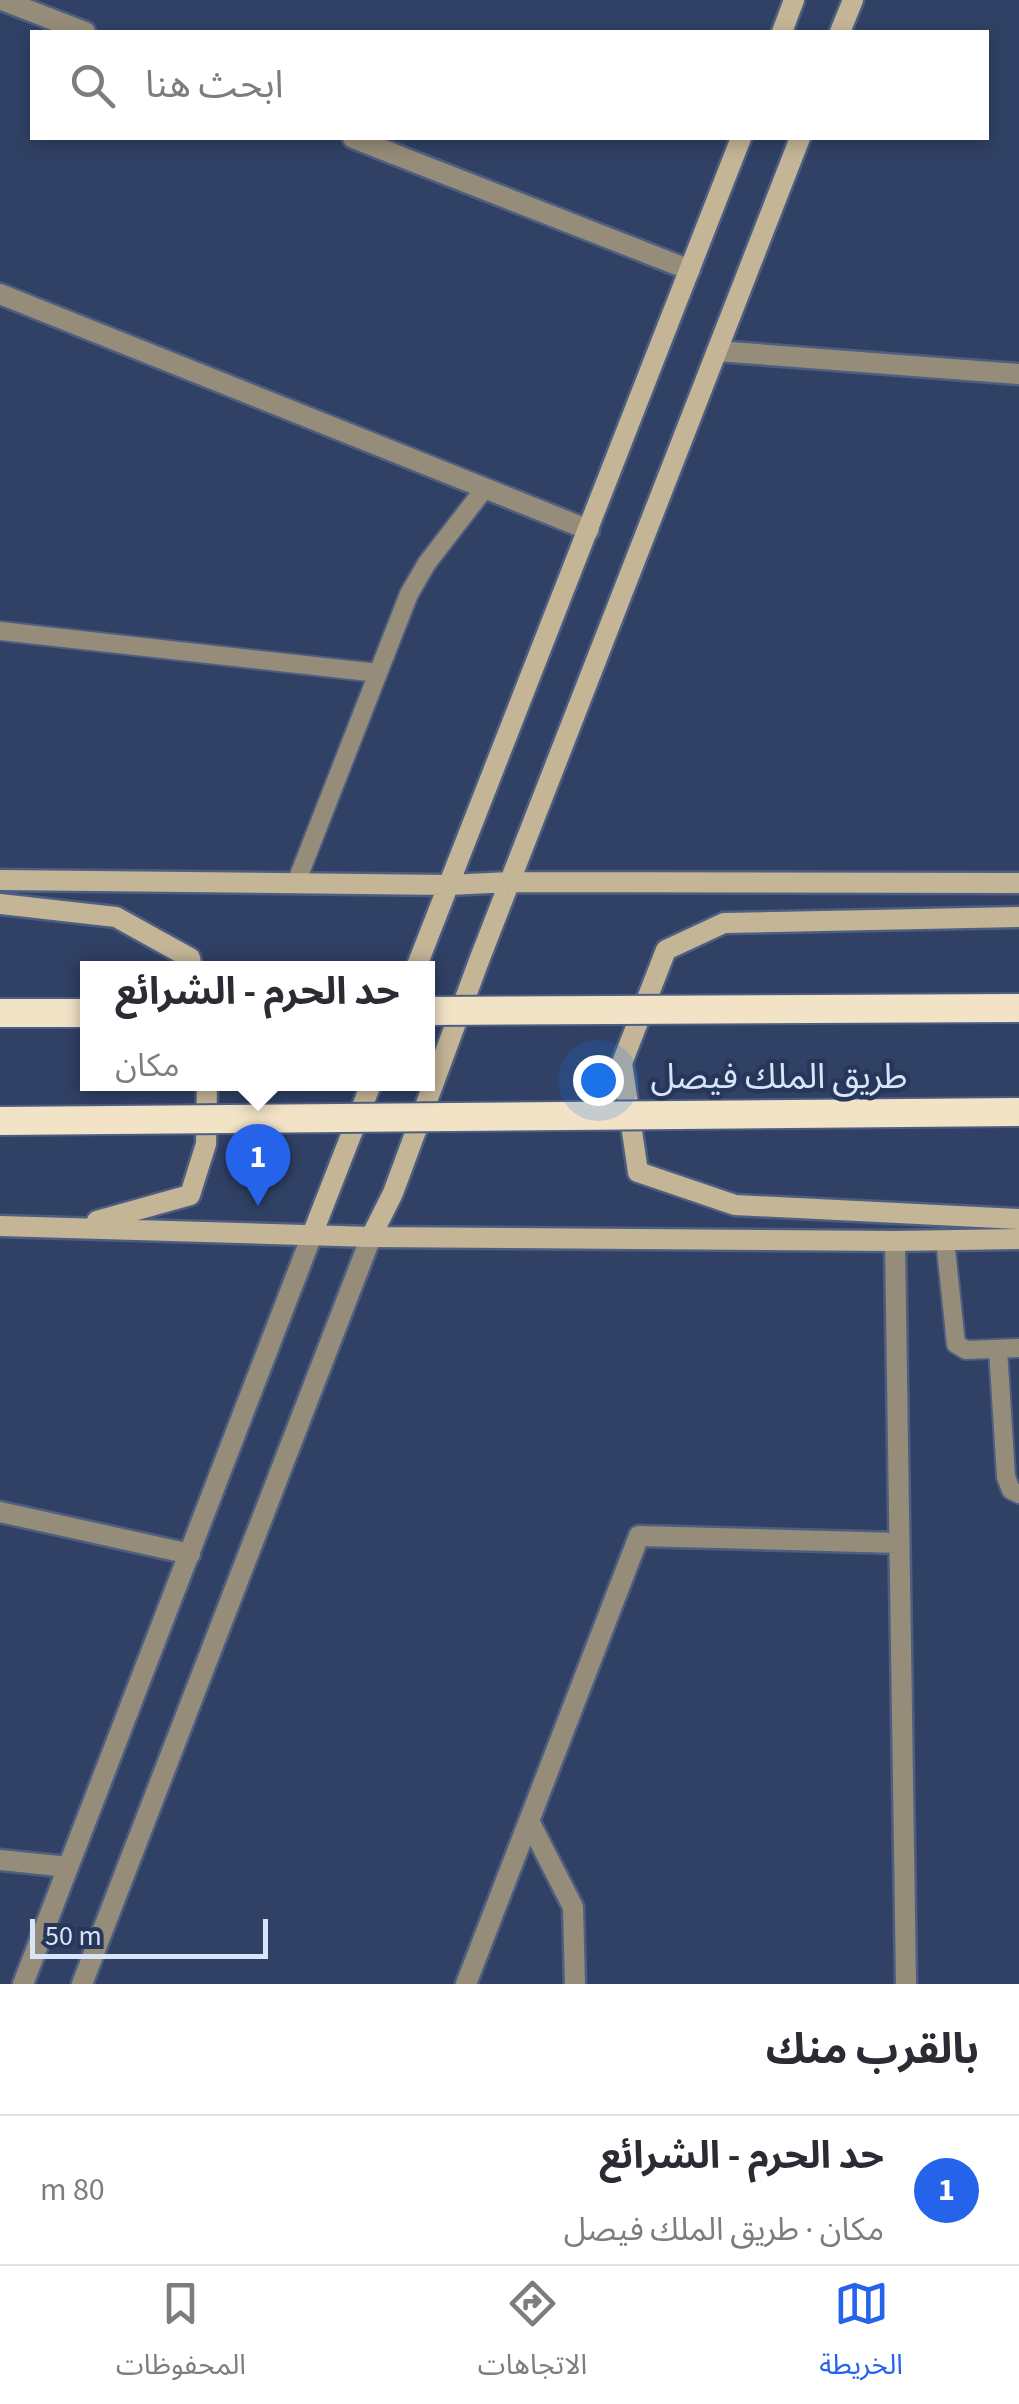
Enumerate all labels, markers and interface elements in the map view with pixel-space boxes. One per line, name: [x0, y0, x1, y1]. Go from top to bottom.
search box: [30, 30, 989, 140]
icon: search: [65, 58, 120, 113]
text: ابحث هنا: [145, 58, 284, 112]
popup: [80, 961, 435, 1091]
text: حد الحرم - الشرائع: [115, 965, 400, 1019]
text: مكان: [115, 1043, 180, 1089]
street label: طريق الملك فيصل: [650, 1052, 908, 1102]
your location: [573, 1055, 624, 1106]
pin: 1: [226, 1124, 290, 1206]
scale bar: [30, 1914, 268, 1958]
text: 50 m: [45, 1916, 102, 1956]
text: بالقرب منك: [766, 2020, 979, 2080]
text: حد الحرم - الشرائع: [599, 2129, 884, 2183]
text: 80 m: [40, 2167, 105, 2213]
text: 1: [938, 2167, 955, 2213]
text: مكان · طريق الملك فيصل: [564, 2207, 884, 2253]
tab: المحفوظات: [116, 2276, 246, 2395]
tab: الاتجاهات: [478, 2276, 587, 2395]
tab: الخريطة: [819, 2276, 903, 2395]

